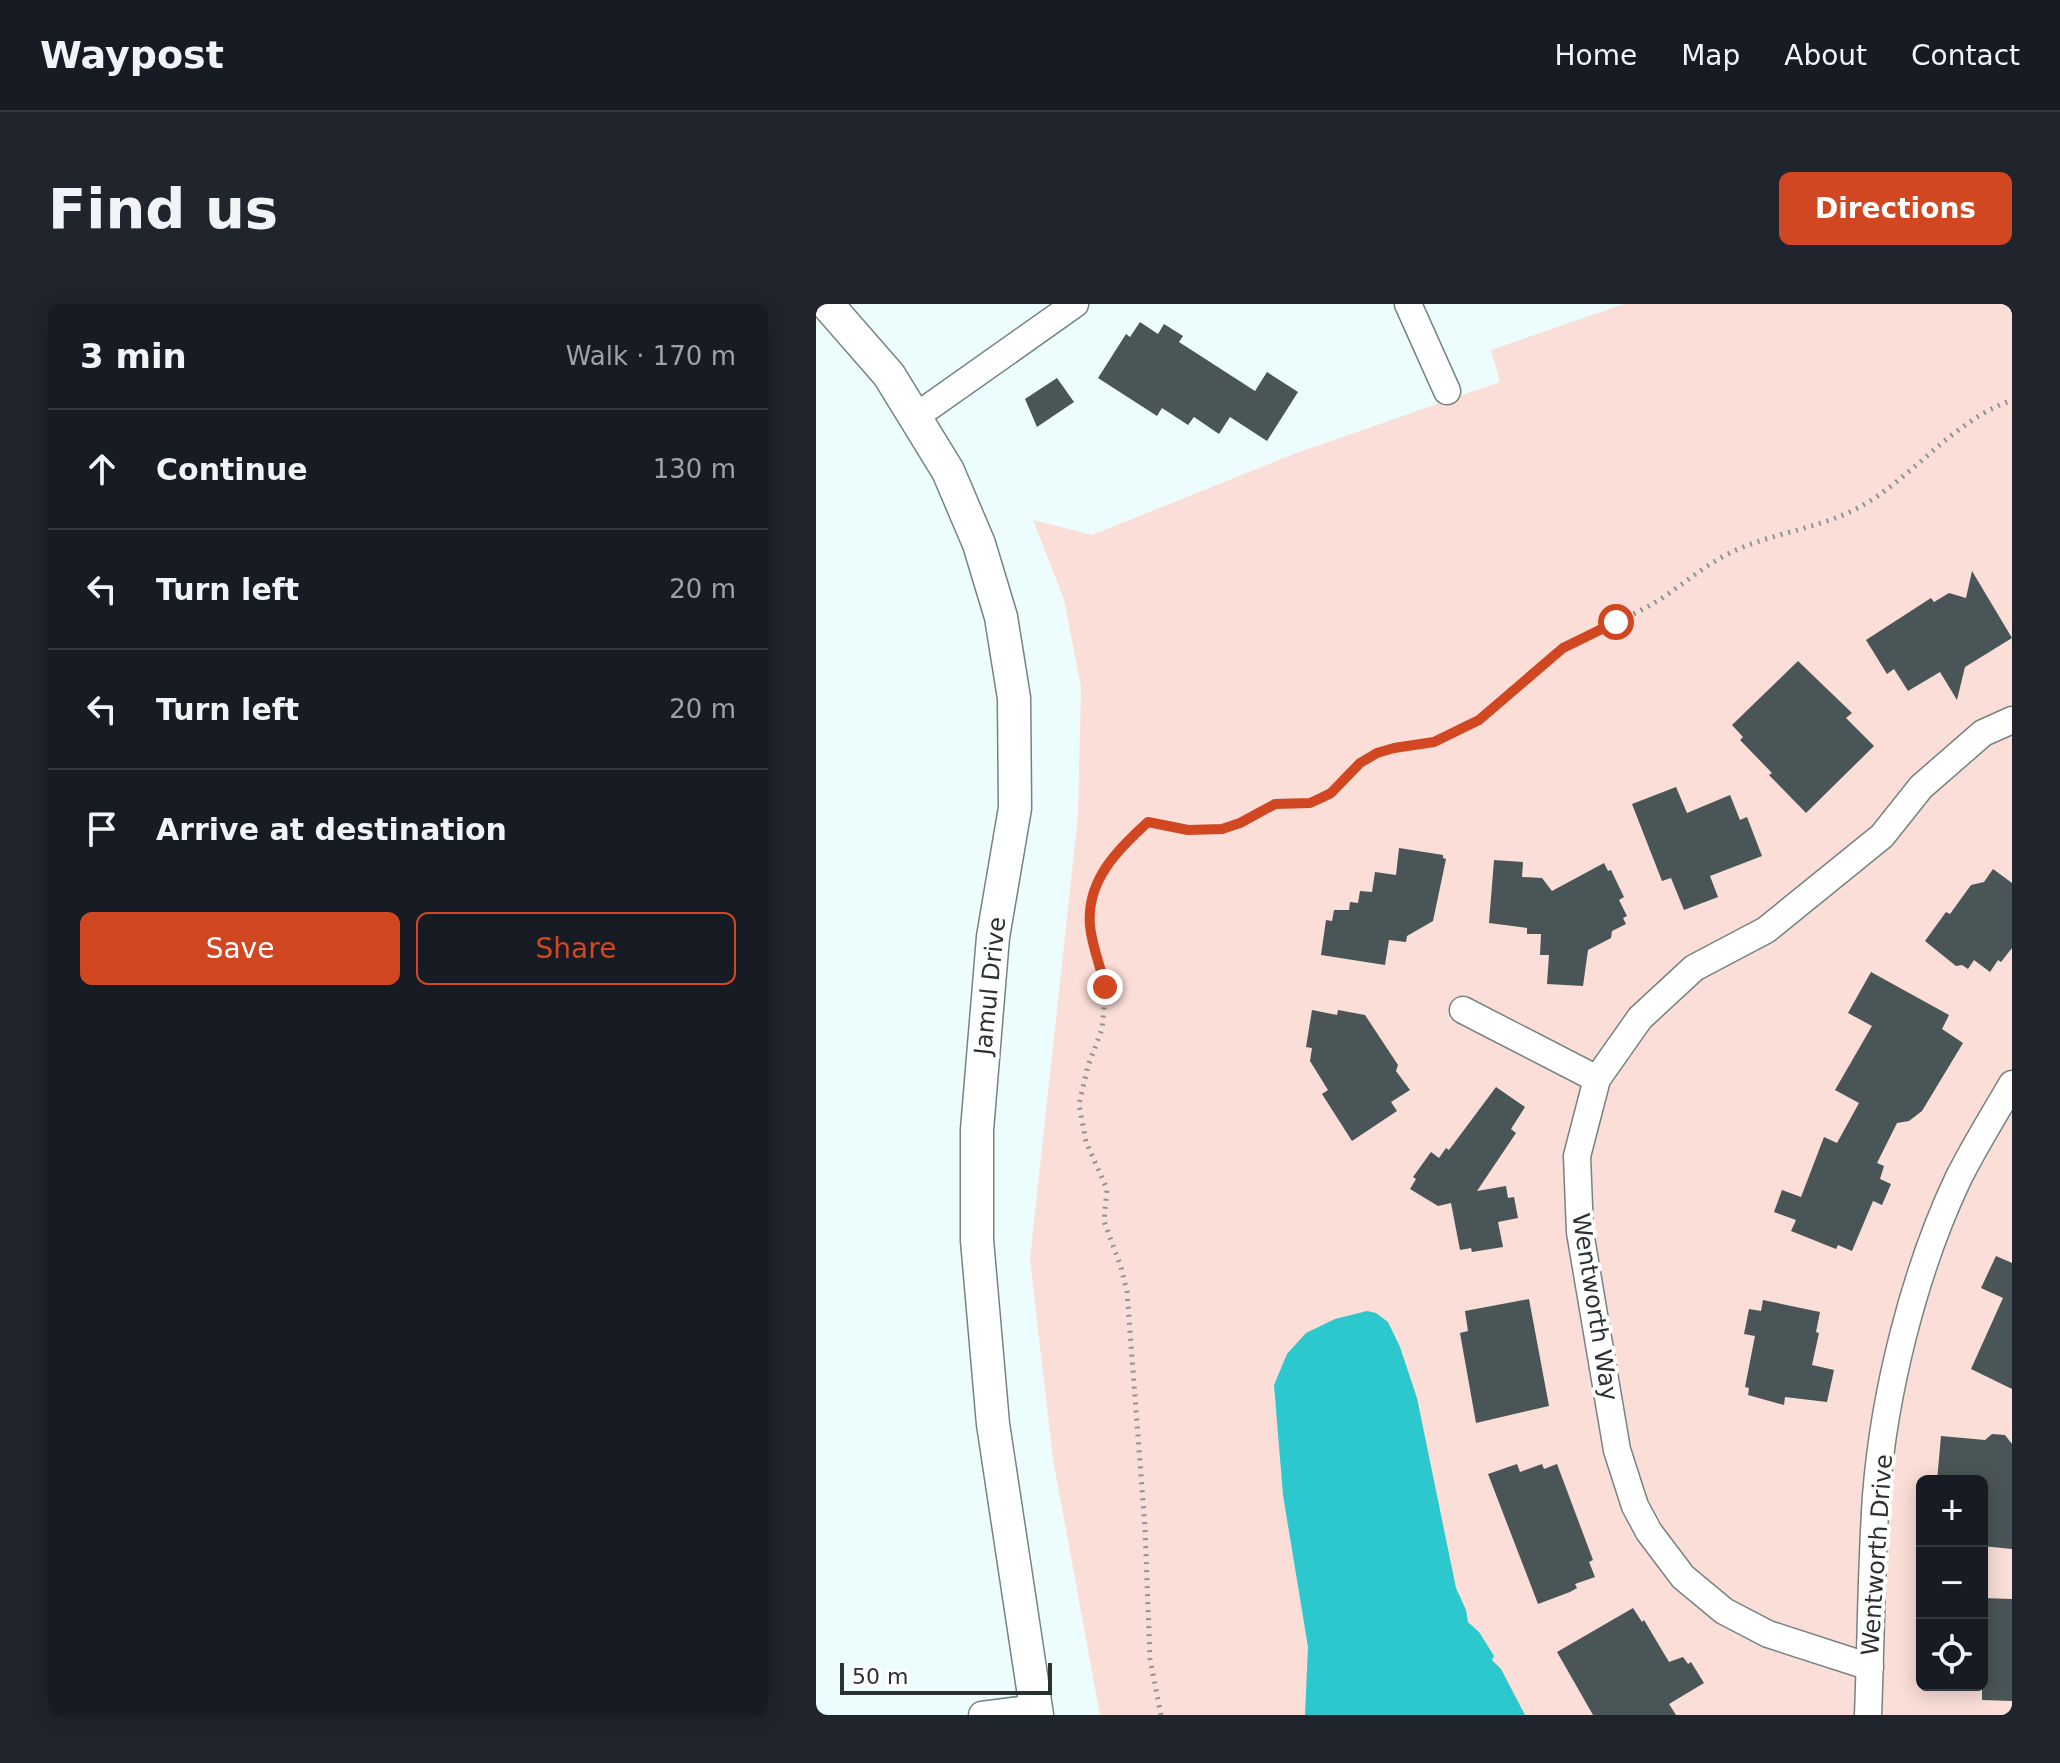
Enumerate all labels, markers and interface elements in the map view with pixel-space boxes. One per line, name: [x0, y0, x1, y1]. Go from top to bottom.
text: Waypost: [40, 33, 224, 77]
text: Home: [1554, 39, 1637, 72]
text: Map: [1681, 39, 1740, 72]
text: About: [1784, 39, 1867, 72]
text: Contact: [1911, 39, 2020, 72]
button: Directions: [1779, 172, 2012, 245]
text: Find us: [48, 176, 278, 241]
text: 3 min: [80, 336, 187, 376]
text: Walk · 170 m: [566, 341, 736, 371]
icon: ahead: [80, 447, 124, 491]
text: Continue: [156, 452, 308, 487]
text: 130 m: [653, 454, 736, 484]
icon: left: [80, 567, 124, 611]
text: Turn left: [156, 572, 299, 607]
text: 20 m: [669, 574, 736, 604]
route start: [1598, 604, 1634, 640]
icon: left: [80, 687, 124, 731]
text: Turn left: [156, 692, 299, 727]
text: 20 m: [669, 694, 736, 724]
icon: arrive: [80, 807, 124, 851]
text: Arrive at destination: [156, 812, 507, 847]
button: Save: [80, 912, 400, 985]
button: Share: [416, 912, 736, 985]
street label: Jamul Drive: [969, 916, 1011, 1058]
route end: [1087, 969, 1123, 1005]
street label: Wentworth Way: [1566, 1211, 1624, 1403]
street label: Wentworth Drive: [1856, 1453, 1898, 1657]
map controls: [1916, 1475, 1988, 1691]
button: +: [1916, 1475, 1988, 1547]
button: −: [1916, 1547, 1988, 1619]
button: locate: [1916, 1619, 1988, 1691]
scale bar: [840, 1659, 1052, 1695]
text: 50 m: [852, 1664, 908, 1689]

